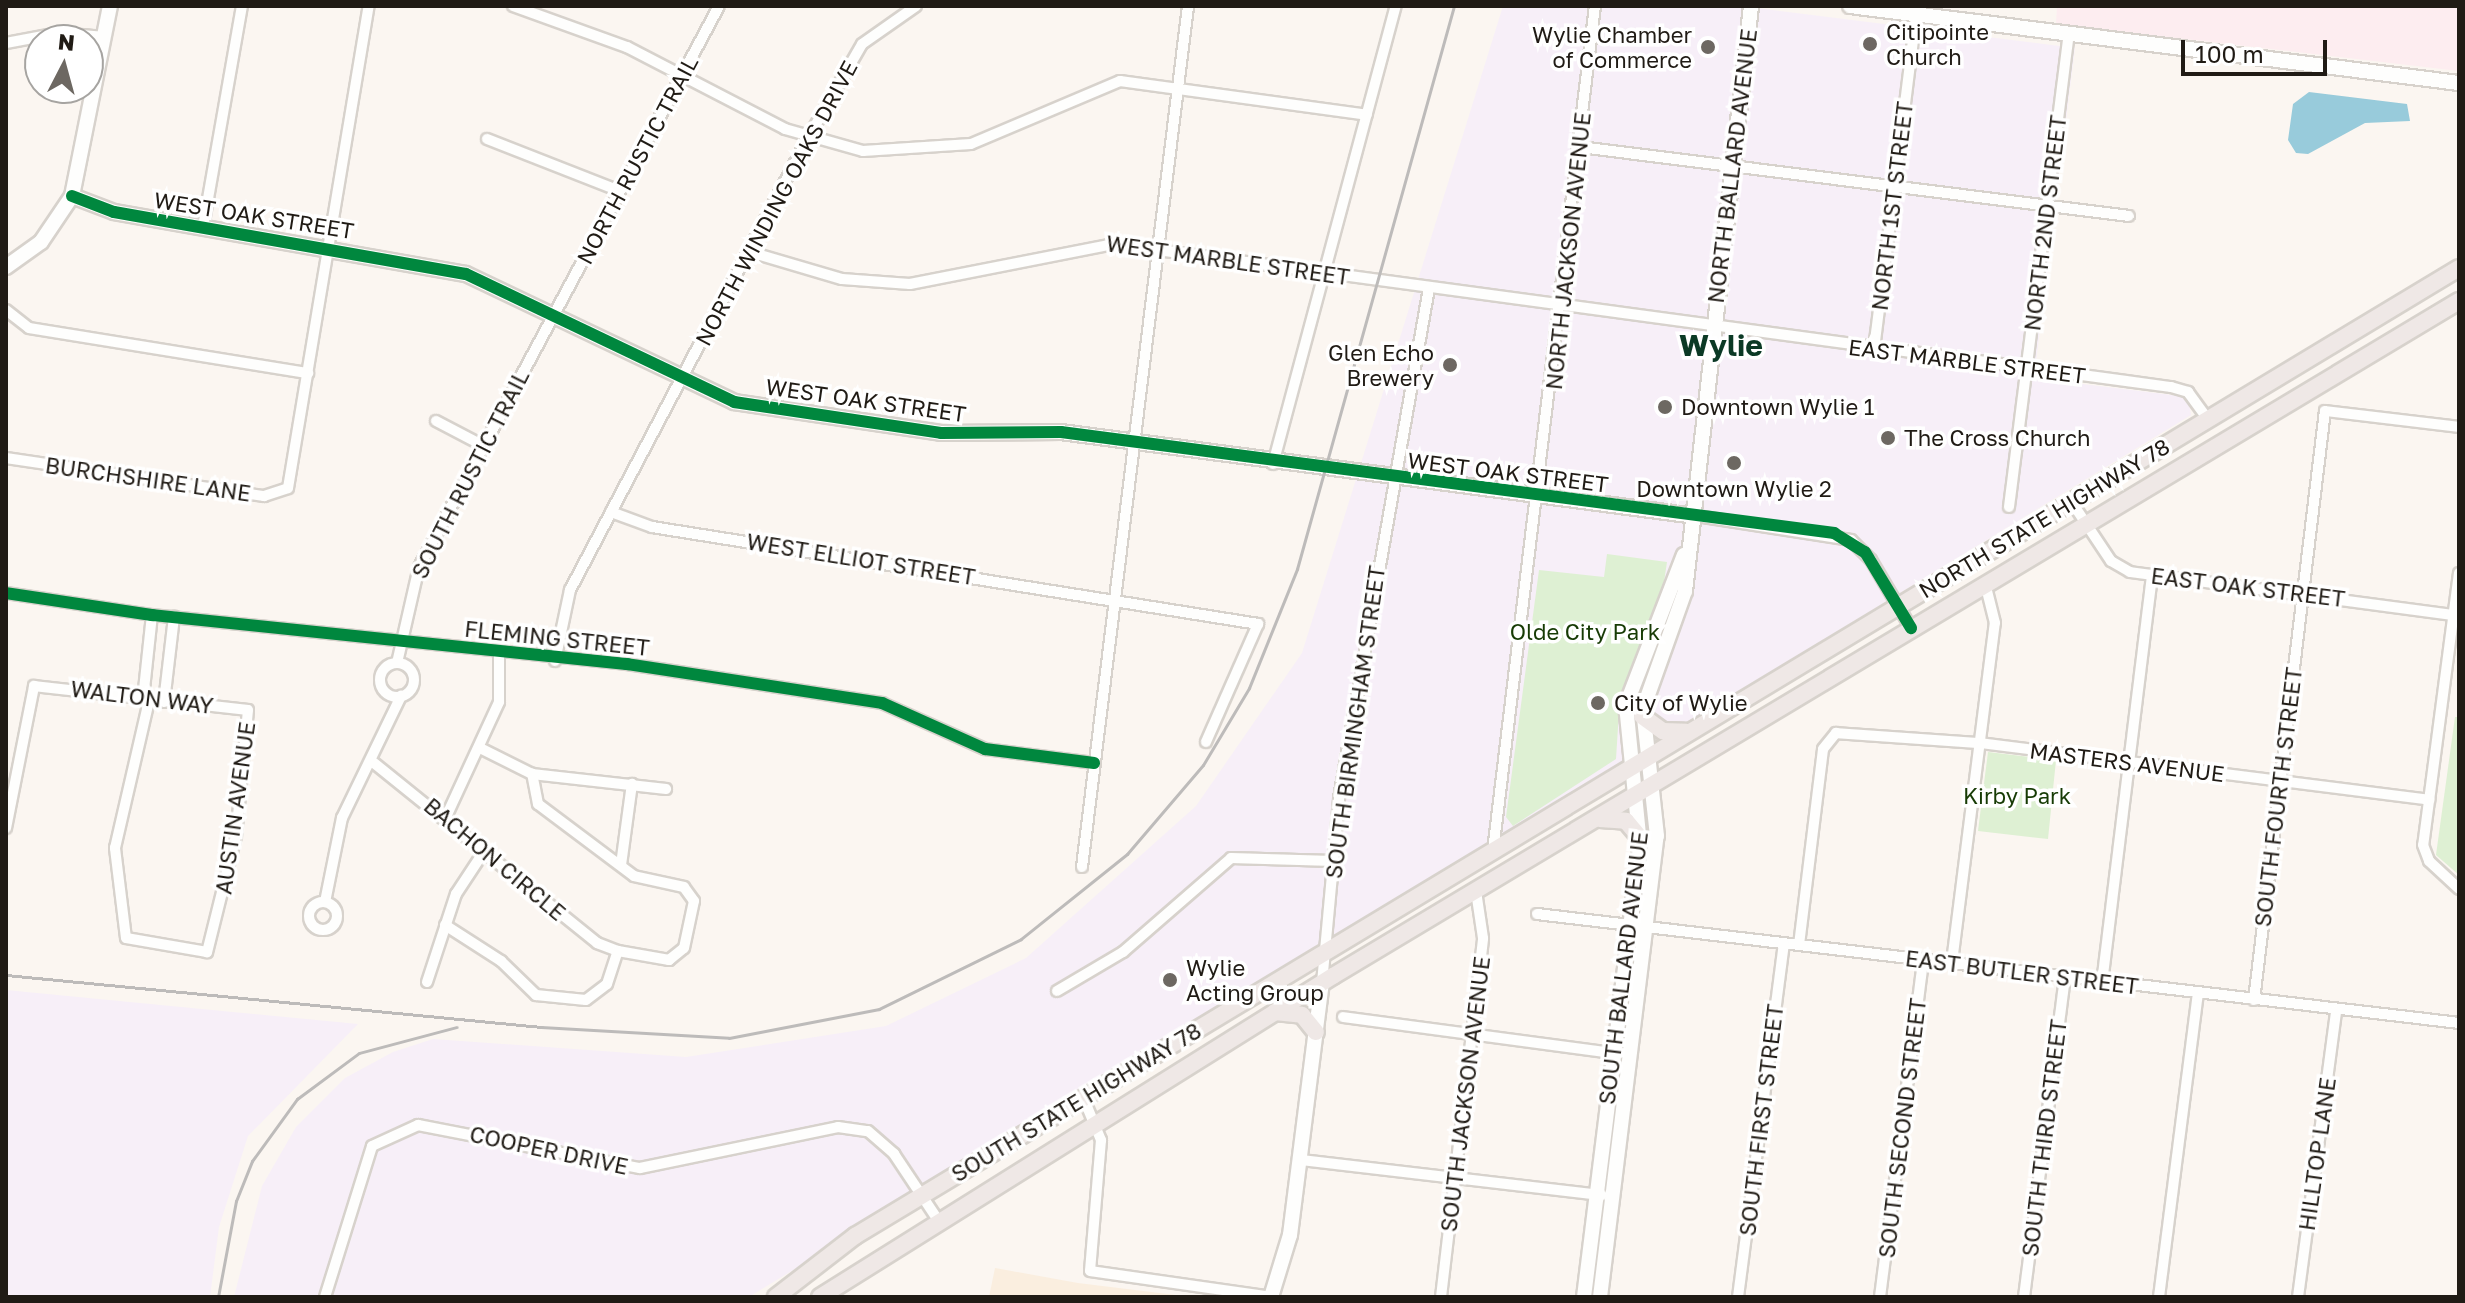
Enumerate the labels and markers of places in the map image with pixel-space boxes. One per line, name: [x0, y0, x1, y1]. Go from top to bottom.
place label: Citipointe Church: [1886, 18, 1989, 70]
place label: Wylie Chamber of Commerce: [1532, 21, 1692, 72]
marker: Citipointe Church: [1861, 35, 1879, 53]
marker: Wylie Chamber of Commerce: [1699, 38, 1717, 56]
place label: Glen Echo Brewery: [1328, 339, 1434, 390]
marker: Glen Echo Brewery: [1441, 356, 1459, 374]
place label: Downtown Wylie 1: [1681, 394, 1874, 420]
marker: Downtown Wylie 1: [1656, 398, 1674, 416]
place label: The Cross Church: [1904, 425, 2090, 451]
marker: The Cross Church: [1879, 429, 1897, 447]
marker: Downtown Wylie 2: [1725, 454, 1743, 472]
place label: Downtown Wylie 2: [1636, 476, 1832, 502]
place label: City of Wylie: [1614, 690, 1748, 716]
marker: City of Wylie: [1589, 694, 1607, 712]
place label: Wylie Acting Group: [1186, 954, 1324, 1006]
marker: Wylie Acting Group: [1161, 971, 1179, 989]

